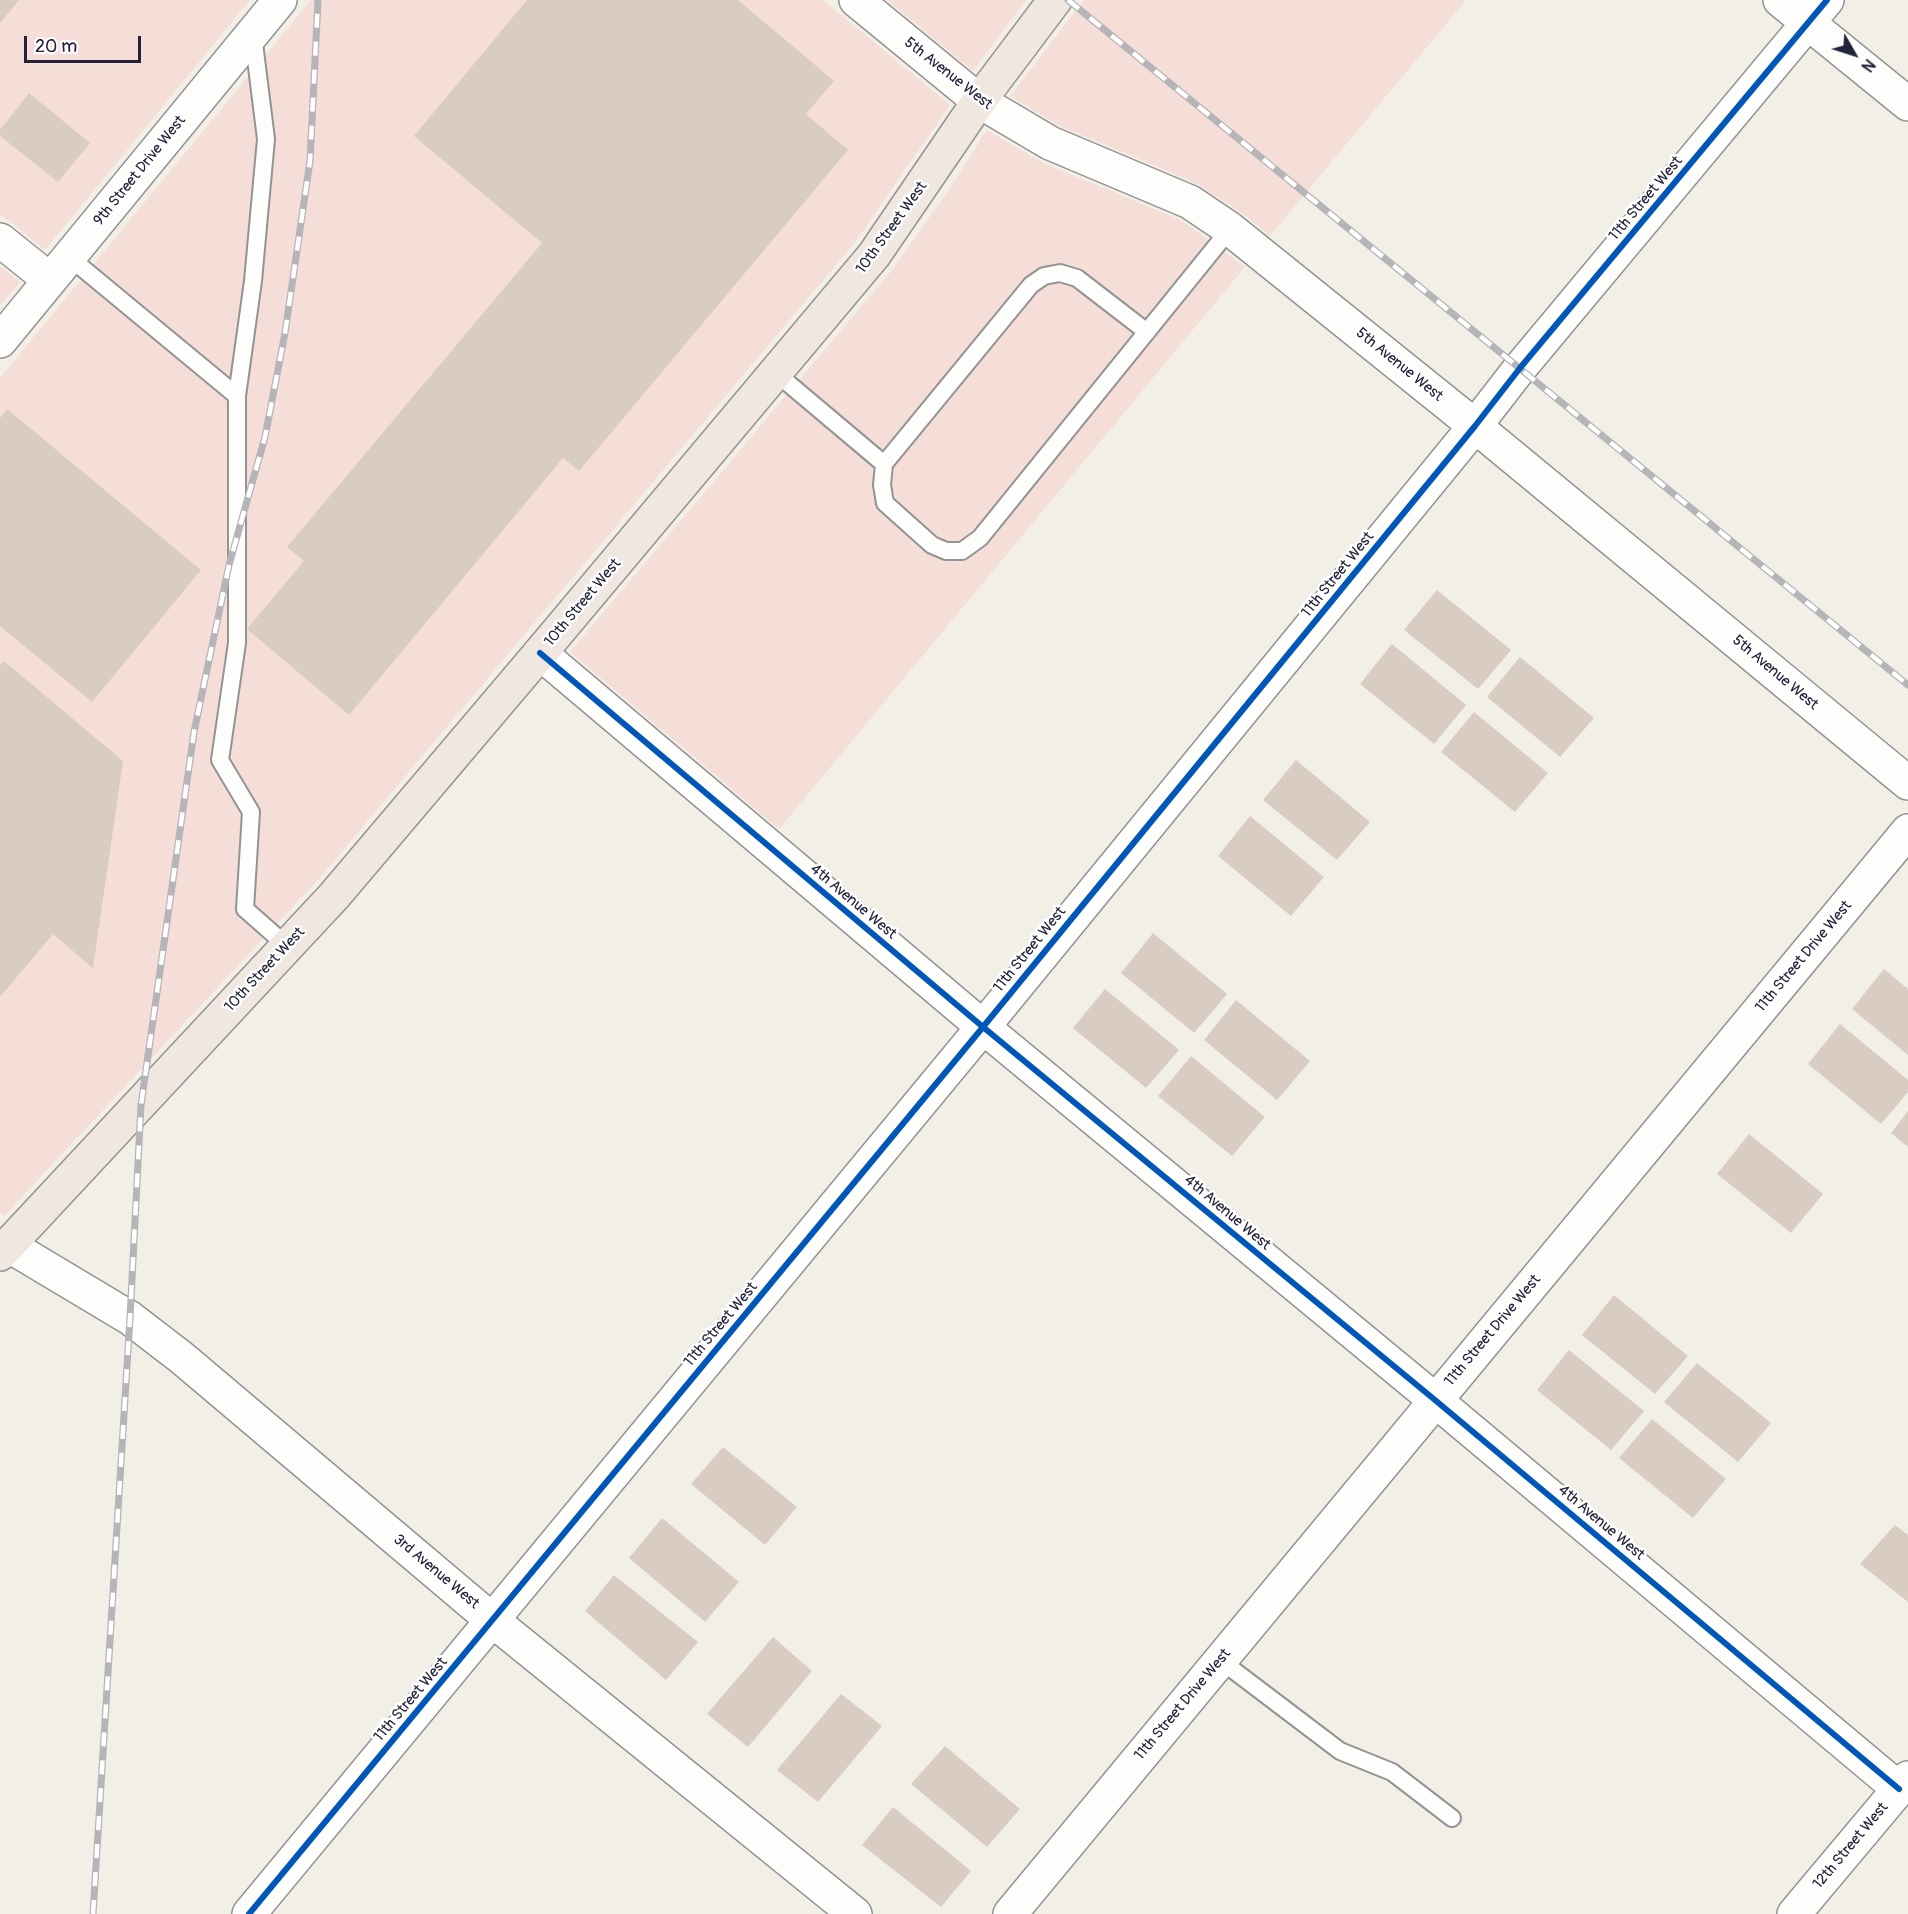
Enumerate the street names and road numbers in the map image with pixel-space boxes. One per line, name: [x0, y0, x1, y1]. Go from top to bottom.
street label: 5th Avenue West: [900, 34, 996, 114]
street label: 9th Street Drive West: [90, 112, 190, 230]
street label: 11th Street West: [1605, 153, 1687, 245]
street label: 10th Street West: [853, 178, 931, 278]
street label: 5th Avenue West: [1352, 324, 1446, 406]
street label: 11th Street West: [1298, 529, 1378, 621]
street label: 10th Street West: [541, 555, 625, 651]
street label: 5th Avenue West: [1728, 632, 1822, 714]
street label: 4th Avenue West: [806, 861, 900, 943]
street label: 11th Street Drive West: [1752, 898, 1856, 1016]
street label: 11th Street West: [990, 904, 1070, 996]
street label: 10th Street West: [221, 924, 309, 1016]
street label: 4th Avenue West: [1180, 1172, 1274, 1254]
street label: 11th Street Drive West: [1441, 1272, 1545, 1390]
street label: 11th Street West: [680, 1279, 762, 1371]
street label: 4th Avenue West: [1554, 1482, 1648, 1564]
street label: 3rd Avenue West: [389, 1531, 483, 1613]
street label: 11th Street Drive West: [1131, 1646, 1235, 1764]
street label: 11th Street West: [370, 1654, 452, 1746]
street label: 12th Street West: [1810, 1799, 1892, 1893]

